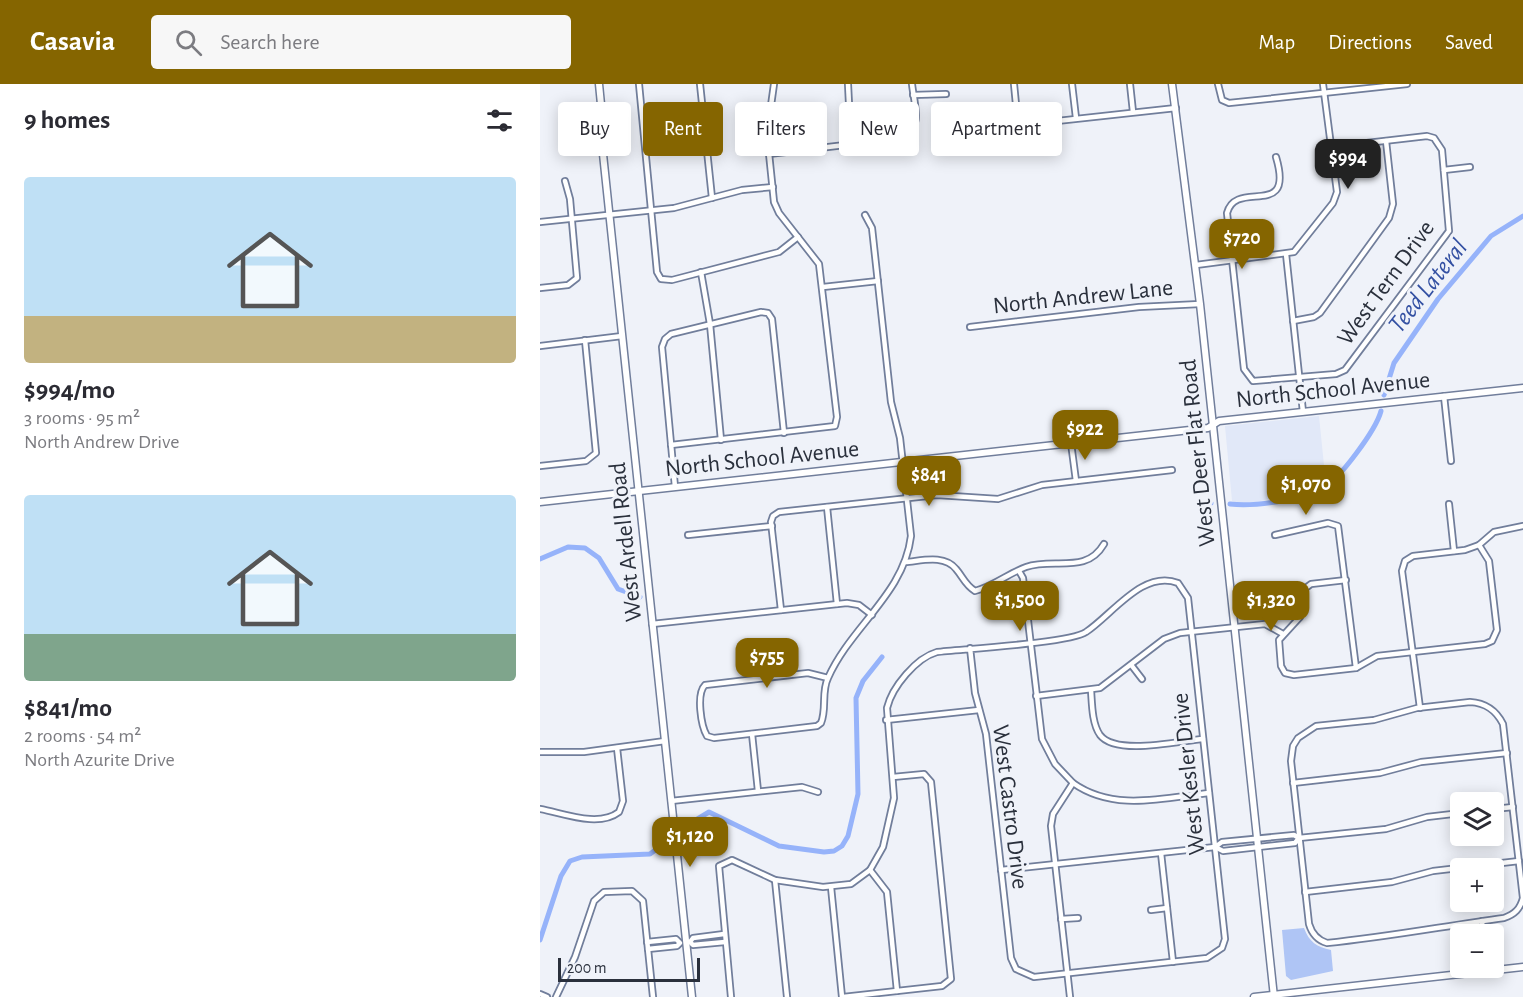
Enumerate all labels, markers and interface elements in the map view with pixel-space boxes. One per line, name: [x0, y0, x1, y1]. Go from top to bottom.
search box: [151, 15, 571, 69]
icon: search: [172, 26, 205, 59]
text: Casavia: [30, 28, 115, 56]
text: Search here: [220, 31, 320, 53]
text: Map: [1259, 32, 1295, 53]
text: Directions: [1328, 32, 1412, 53]
text: Saved: [1445, 32, 1493, 53]
chip: Buy: [558, 102, 631, 156]
chip: Rent: [643, 102, 723, 156]
chip: Filters: [735, 102, 827, 156]
chip: New: [839, 102, 919, 156]
chip: Apartment: [931, 102, 1062, 156]
icon: filters: [483, 104, 516, 137]
text: 9 homes: [24, 107, 110, 133]
pin: $994: [1312, 139, 1384, 190]
text: $994: [1329, 148, 1367, 168]
icon: home: [216, 216, 324, 324]
street label: West Tern Drive: [1333, 216, 1439, 350]
pin: $720: [1206, 219, 1278, 270]
text: $720: [1223, 228, 1261, 248]
water label: Teed Lateral: [1384, 234, 1472, 338]
street label: North Andrew Lane: [992, 276, 1174, 318]
street label: West Deer Flat Road: [1176, 358, 1220, 548]
street label: North School Avenue: [1235, 368, 1431, 412]
text: $994/mo: [24, 377, 115, 403]
text: 3 rooms · 95 m²: [24, 408, 140, 428]
pin: $922: [1049, 410, 1121, 461]
text: $922: [1066, 419, 1104, 439]
text: North Andrew Drive: [24, 432, 180, 452]
street label: North School Avenue: [664, 437, 860, 481]
pin: $841: [893, 456, 965, 507]
street label: West Ardell Road: [606, 461, 646, 623]
text: $841: [911, 465, 947, 485]
pin: $1,070: [1257, 465, 1355, 516]
text: $1,070: [1281, 474, 1331, 494]
icon: home: [216, 534, 324, 642]
pin: $1,500: [971, 581, 1069, 632]
pin: $1,320: [1222, 581, 1320, 632]
text: $1,500: [995, 590, 1045, 610]
text: $1,320: [1246, 590, 1296, 610]
pin: $755: [731, 638, 803, 689]
text: $755: [750, 647, 784, 667]
street label: West Kesler Drive: [1169, 692, 1209, 856]
text: $841/mo: [24, 695, 112, 721]
street label: West Castro Drive: [988, 723, 1032, 891]
text: 2 rooms · 54 m²: [24, 726, 141, 746]
text: North Azurite Drive: [24, 750, 175, 770]
map controls: [1450, 792, 1504, 978]
button: layers: [1450, 792, 1504, 846]
pin: $1,120: [641, 817, 739, 868]
text: $1,120: [666, 826, 714, 846]
button: +: [1450, 858, 1504, 912]
button: −: [1450, 924, 1504, 978]
scale bar: [558, 955, 700, 982]
text: 200 m: [567, 960, 607, 976]

